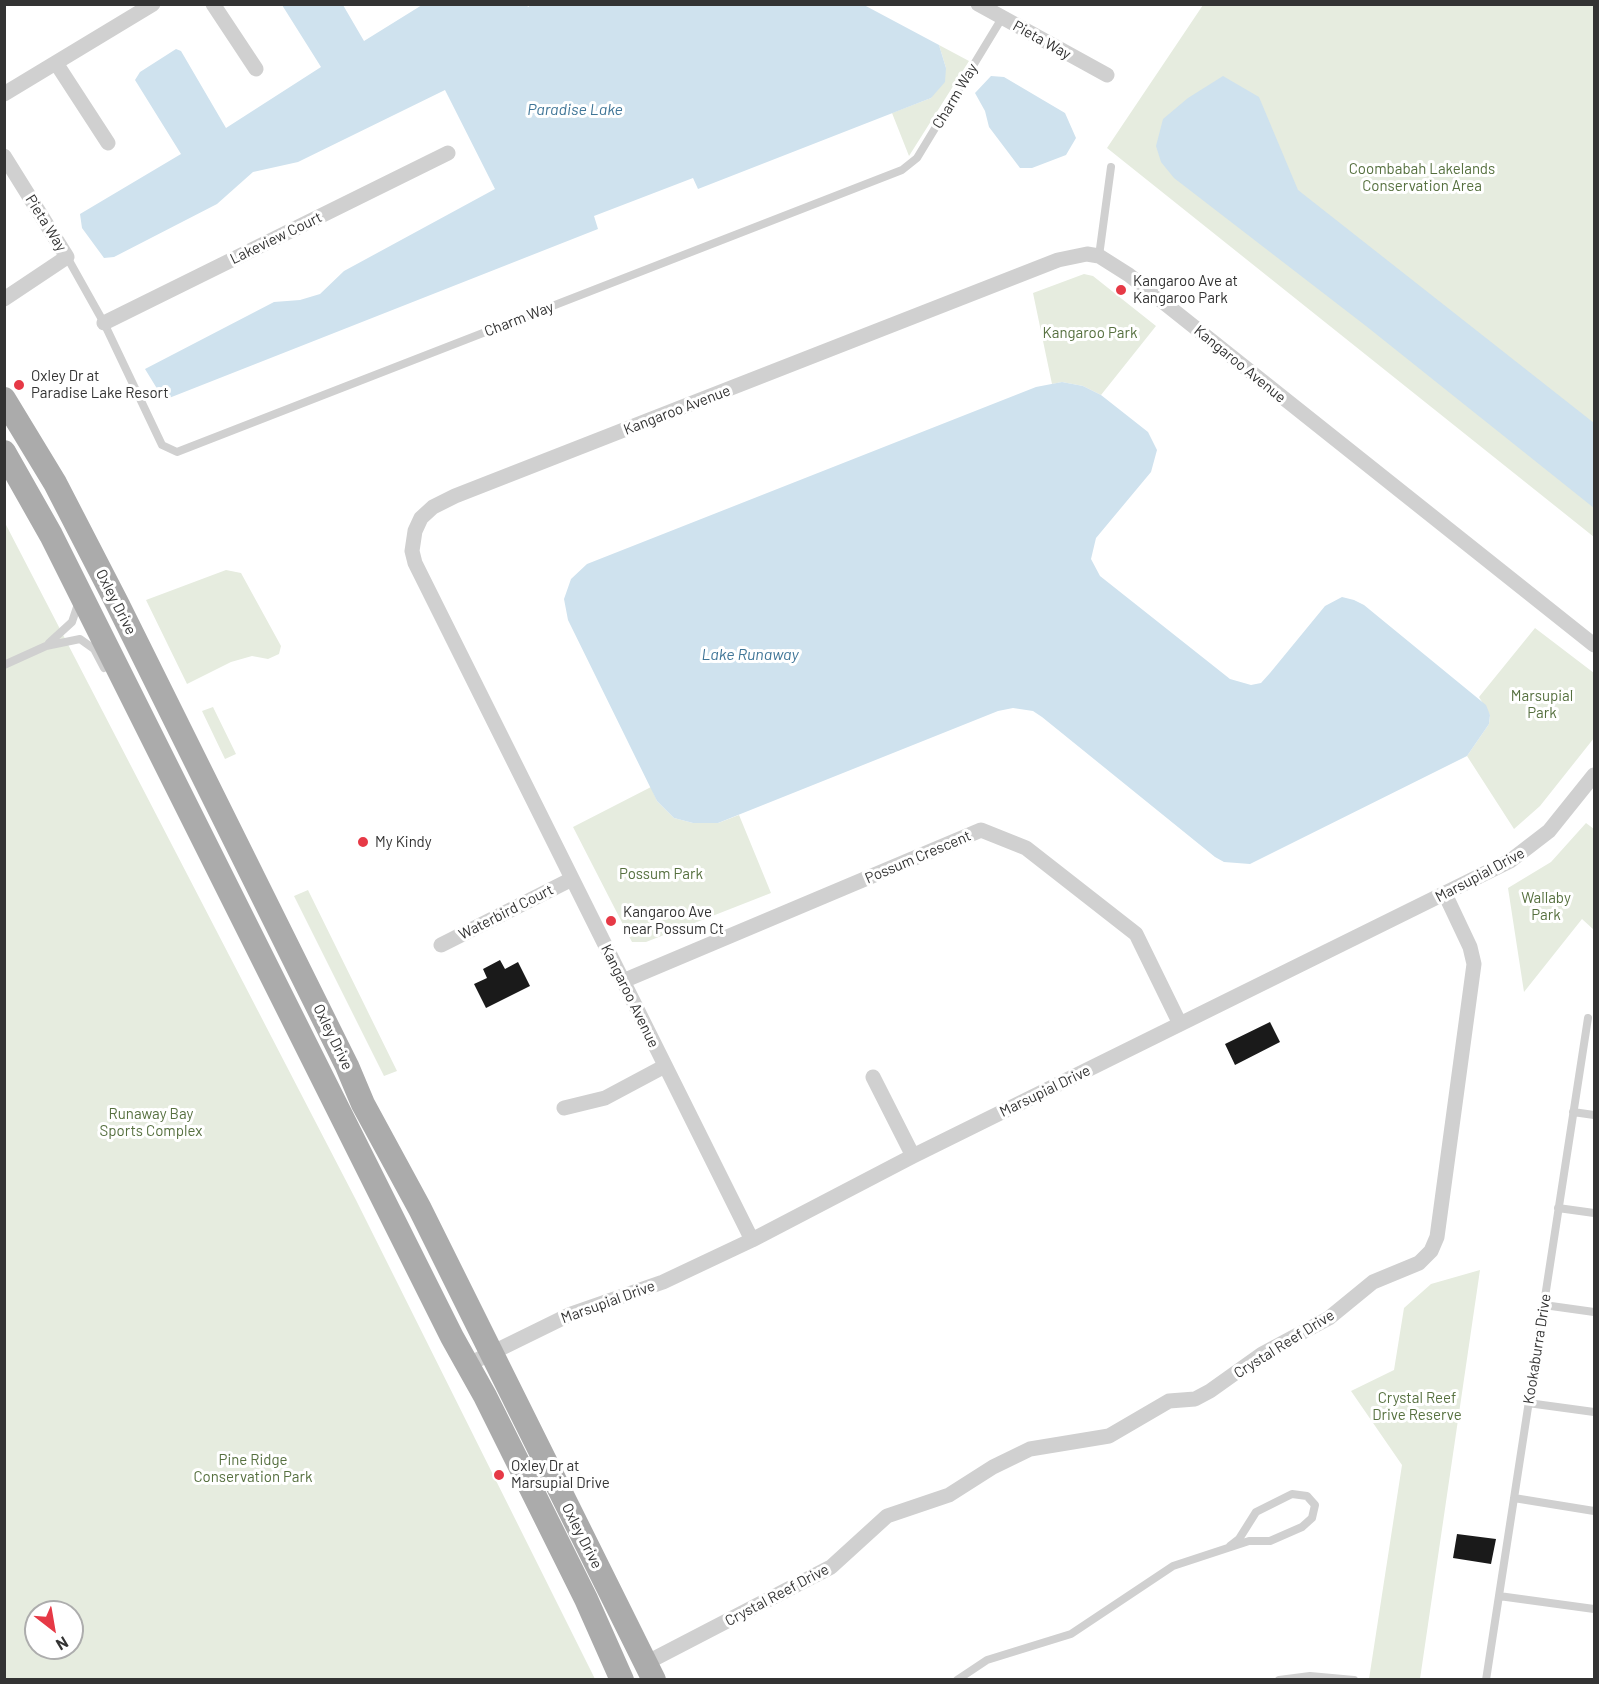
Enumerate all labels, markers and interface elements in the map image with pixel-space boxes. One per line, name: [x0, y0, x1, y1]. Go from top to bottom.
street label: Pieta Way: [1010, 17, 1074, 63]
street label: Charm Way: [929, 60, 981, 132]
water label: Paradise Lake: [527, 100, 623, 120]
park label: Coombabah Lakelands Conservation Area: [1349, 160, 1495, 195]
street label: Pieta Way: [22, 191, 70, 255]
street label: Lakeview Court: [227, 208, 325, 268]
place label: Kangaroo Ave at Kangaroo Park: [1133, 272, 1238, 307]
marker: Kangaroo Ave at Kangaroo Park: [1114, 283, 1128, 297]
street label: Charm Way: [482, 298, 556, 340]
street label: Kangaroo Avenue: [1190, 321, 1290, 407]
park label: Kangaroo Park: [1043, 324, 1137, 342]
place label: Oxley Dr at Paradise Lake Resort: [31, 367, 169, 402]
marker: Oxley Dr at Paradise Lake Resort: [12, 378, 26, 392]
street label: Kangaroo Avenue: [621, 381, 733, 439]
street label: Oxley Drive: [92, 566, 140, 638]
water label: Lake Runaway: [701, 645, 799, 665]
park label: Marsupial Park: [1511, 687, 1573, 722]
street label: Possum Crescent: [862, 827, 974, 887]
place label: My Kindy: [375, 833, 432, 851]
marker: My Kindy: [356, 835, 370, 849]
street label: Marsupial Drive: [1432, 844, 1528, 906]
park label: Possum Park: [619, 865, 703, 883]
street label: Waterbird Court: [456, 880, 556, 944]
park label: Wallaby Park: [1521, 889, 1571, 924]
place label: Kangaroo Ave near Possum Ct: [623, 903, 724, 938]
marker: Kangaroo Ave near Possum Ct: [604, 914, 618, 928]
street label: Kangaroo Avenue: [597, 941, 663, 1051]
street label: Oxley Drive: [309, 1001, 357, 1073]
street label: Marsupial Drive: [997, 1061, 1093, 1121]
park label: Runaway Bay Sports Complex: [100, 1105, 202, 1140]
street label: Marsupial Drive: [559, 1277, 657, 1327]
street label: Kookaburra Drive: [1519, 1293, 1555, 1405]
street label: Crystal Reef Drive: [1230, 1306, 1338, 1382]
park label: Crystal Reef Drive Reserve: [1372, 1389, 1462, 1424]
park label: Pine Ridge Conservation Park: [193, 1451, 313, 1486]
place label: Oxley Dr at Marsupial Drive: [511, 1457, 610, 1492]
marker: Oxley Dr at Marsupial Drive: [492, 1468, 506, 1482]
street label: Oxley Drive: [558, 1500, 606, 1572]
street label: Crystal Reef Drive: [722, 1560, 832, 1630]
north arrow: [24, 1600, 84, 1660]
text: N: [53, 1633, 72, 1655]

